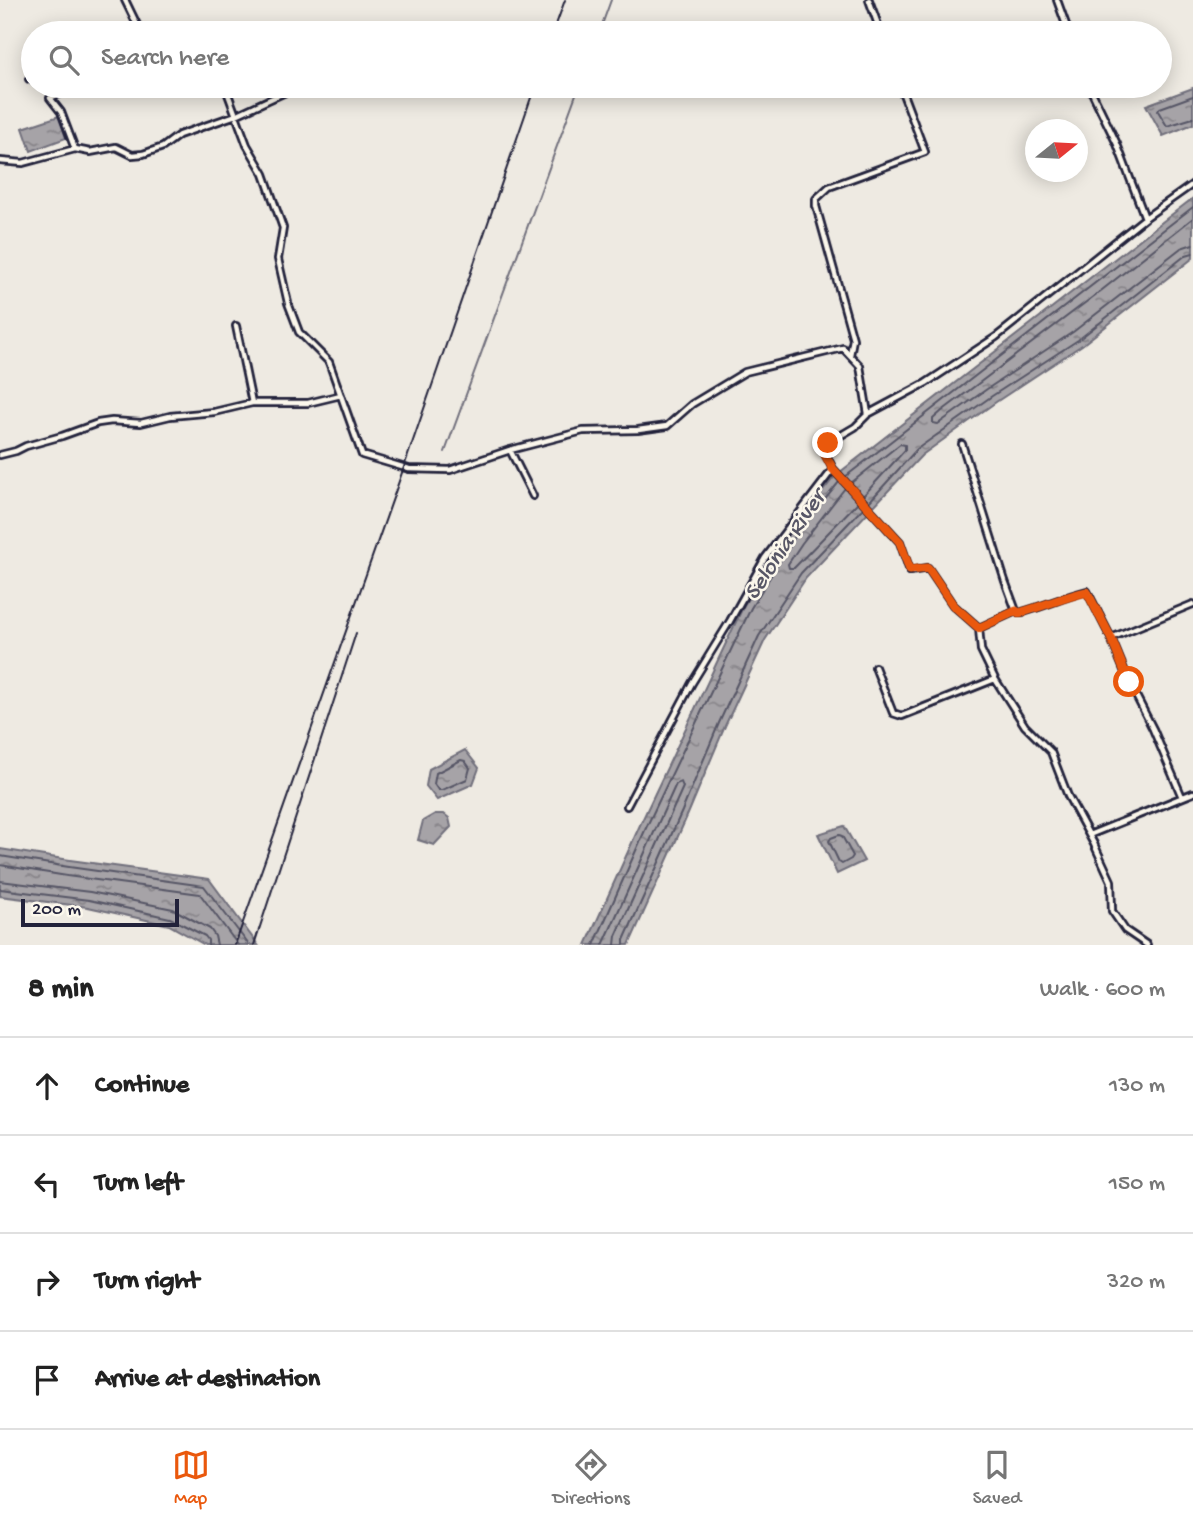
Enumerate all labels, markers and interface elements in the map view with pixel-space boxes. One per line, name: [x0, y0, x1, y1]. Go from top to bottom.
search box: [21, 21, 1172, 98]
icon: search: [45, 41, 83, 79]
text: Search here: [101, 44, 229, 75]
north arrow: [1025, 119, 1088, 182]
route end: [812, 427, 843, 458]
water label: Selonia River: [739, 482, 836, 606]
route start: [1113, 666, 1144, 697]
scale bar: [21, 896, 178, 928]
text: 200 m: [32, 899, 81, 922]
text: 8 min: [28, 973, 94, 1008]
text: Walk · 600 m: [1040, 977, 1165, 1004]
icon: ahead: [28, 1067, 66, 1105]
text: Continue: [95, 1071, 189, 1102]
text: 130 m: [1109, 1073, 1165, 1100]
icon: left: [28, 1165, 66, 1203]
text: Turn left: [95, 1169, 183, 1200]
text: 150 m: [1109, 1171, 1165, 1198]
icon: right: [28, 1263, 66, 1301]
text: Turn right: [95, 1267, 199, 1298]
text: 320 m: [1107, 1269, 1165, 1296]
icon: arrive: [28, 1361, 66, 1399]
text: Arrive at destination: [95, 1365, 320, 1396]
tab: Map: [172, 1446, 210, 1511]
tab: Directions: [553, 1446, 630, 1511]
tab: Saved: [973, 1446, 1021, 1511]

